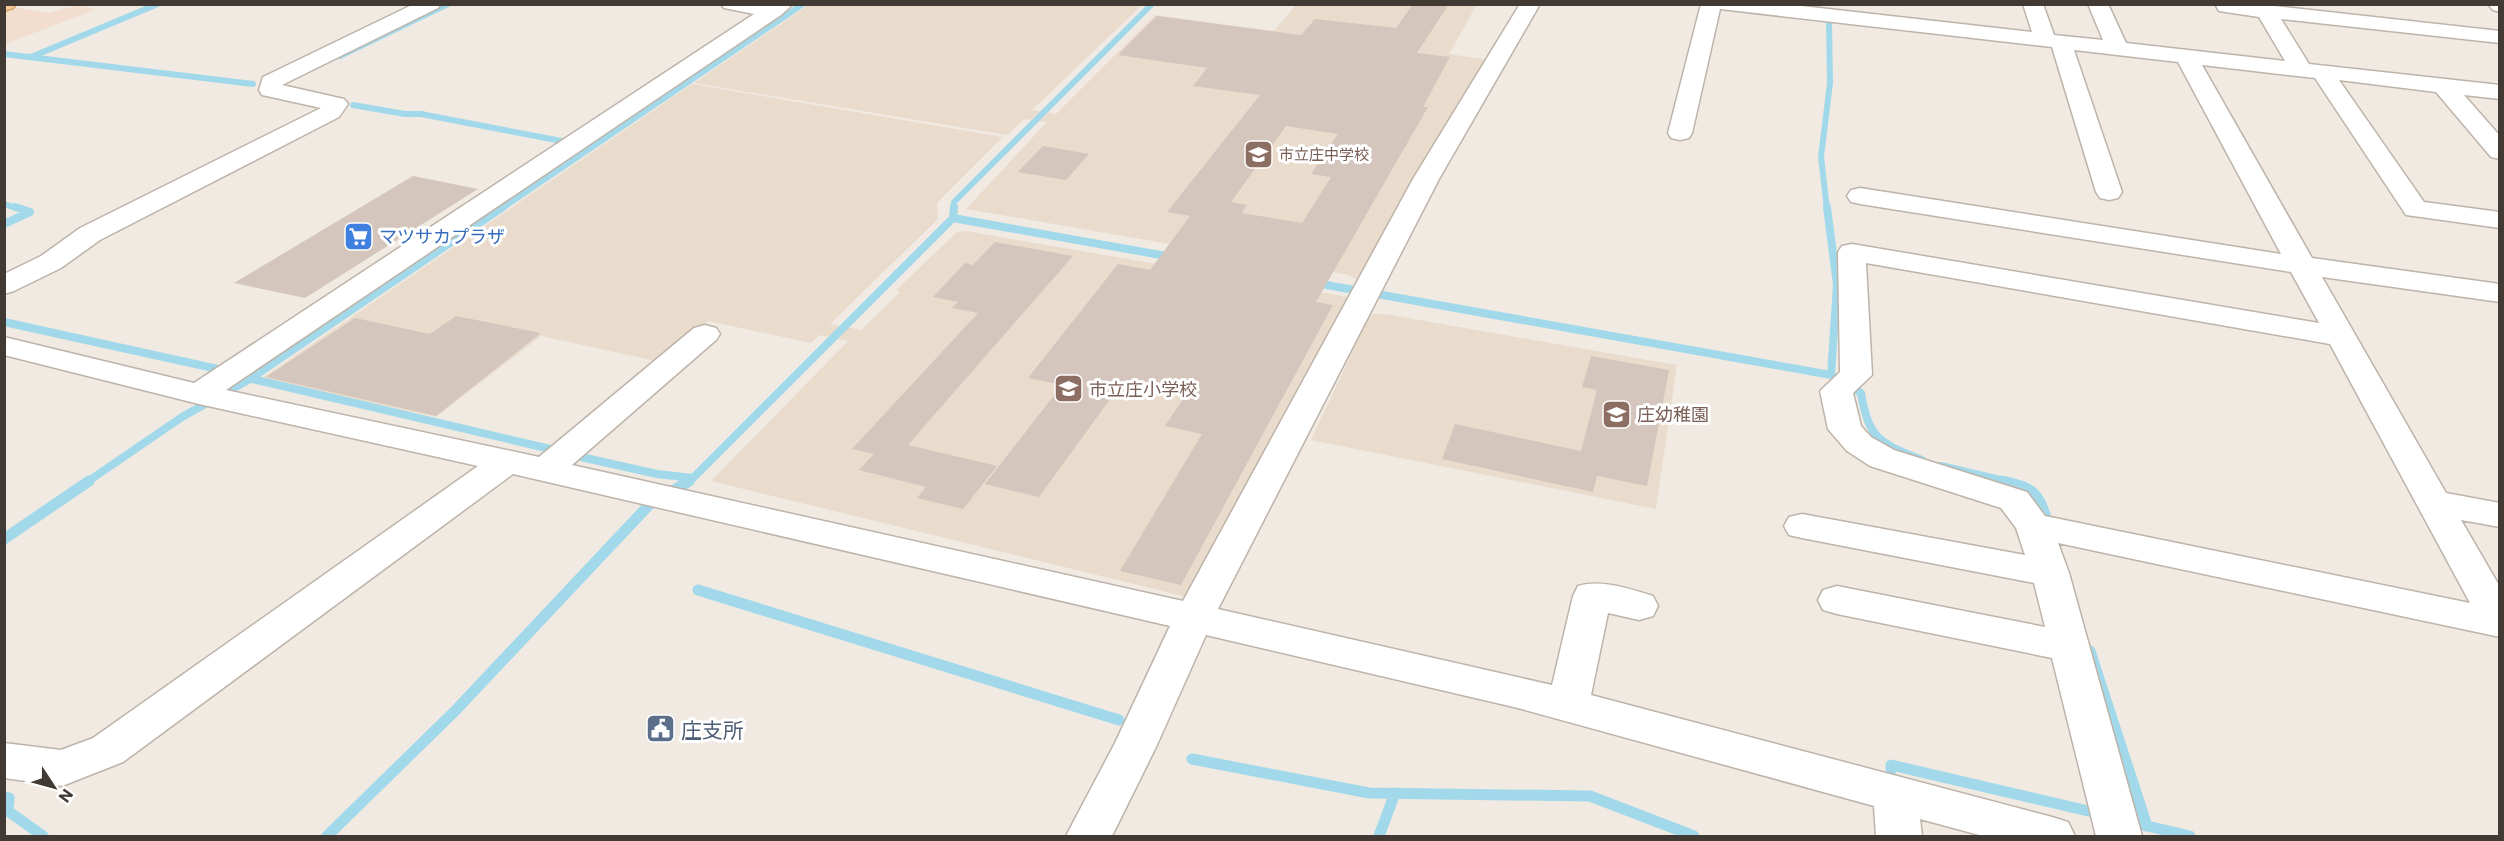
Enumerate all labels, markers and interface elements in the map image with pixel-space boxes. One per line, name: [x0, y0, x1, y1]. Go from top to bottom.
school or university icon: 市立庄中学校: [1242, 138, 1274, 170]
place label: 市立庄中学校: [1279, 145, 1369, 163]
supermarket icon: マツサカプラザ: [342, 220, 374, 252]
place label: マツサカプラザ: [379, 225, 505, 247]
school or university icon: 市立庄小学校: [1052, 373, 1084, 405]
place label: 市立庄小学校: [1089, 378, 1197, 400]
school or university icon: 庄幼稚園: [1600, 398, 1632, 430]
place label: 庄幼稚園: [1637, 403, 1709, 425]
public building icon: 庄支所: [644, 713, 676, 745]
place label: 庄支所: [681, 717, 744, 742]
north arrow: [24, 757, 84, 817]
text: N: [55, 786, 78, 807]

